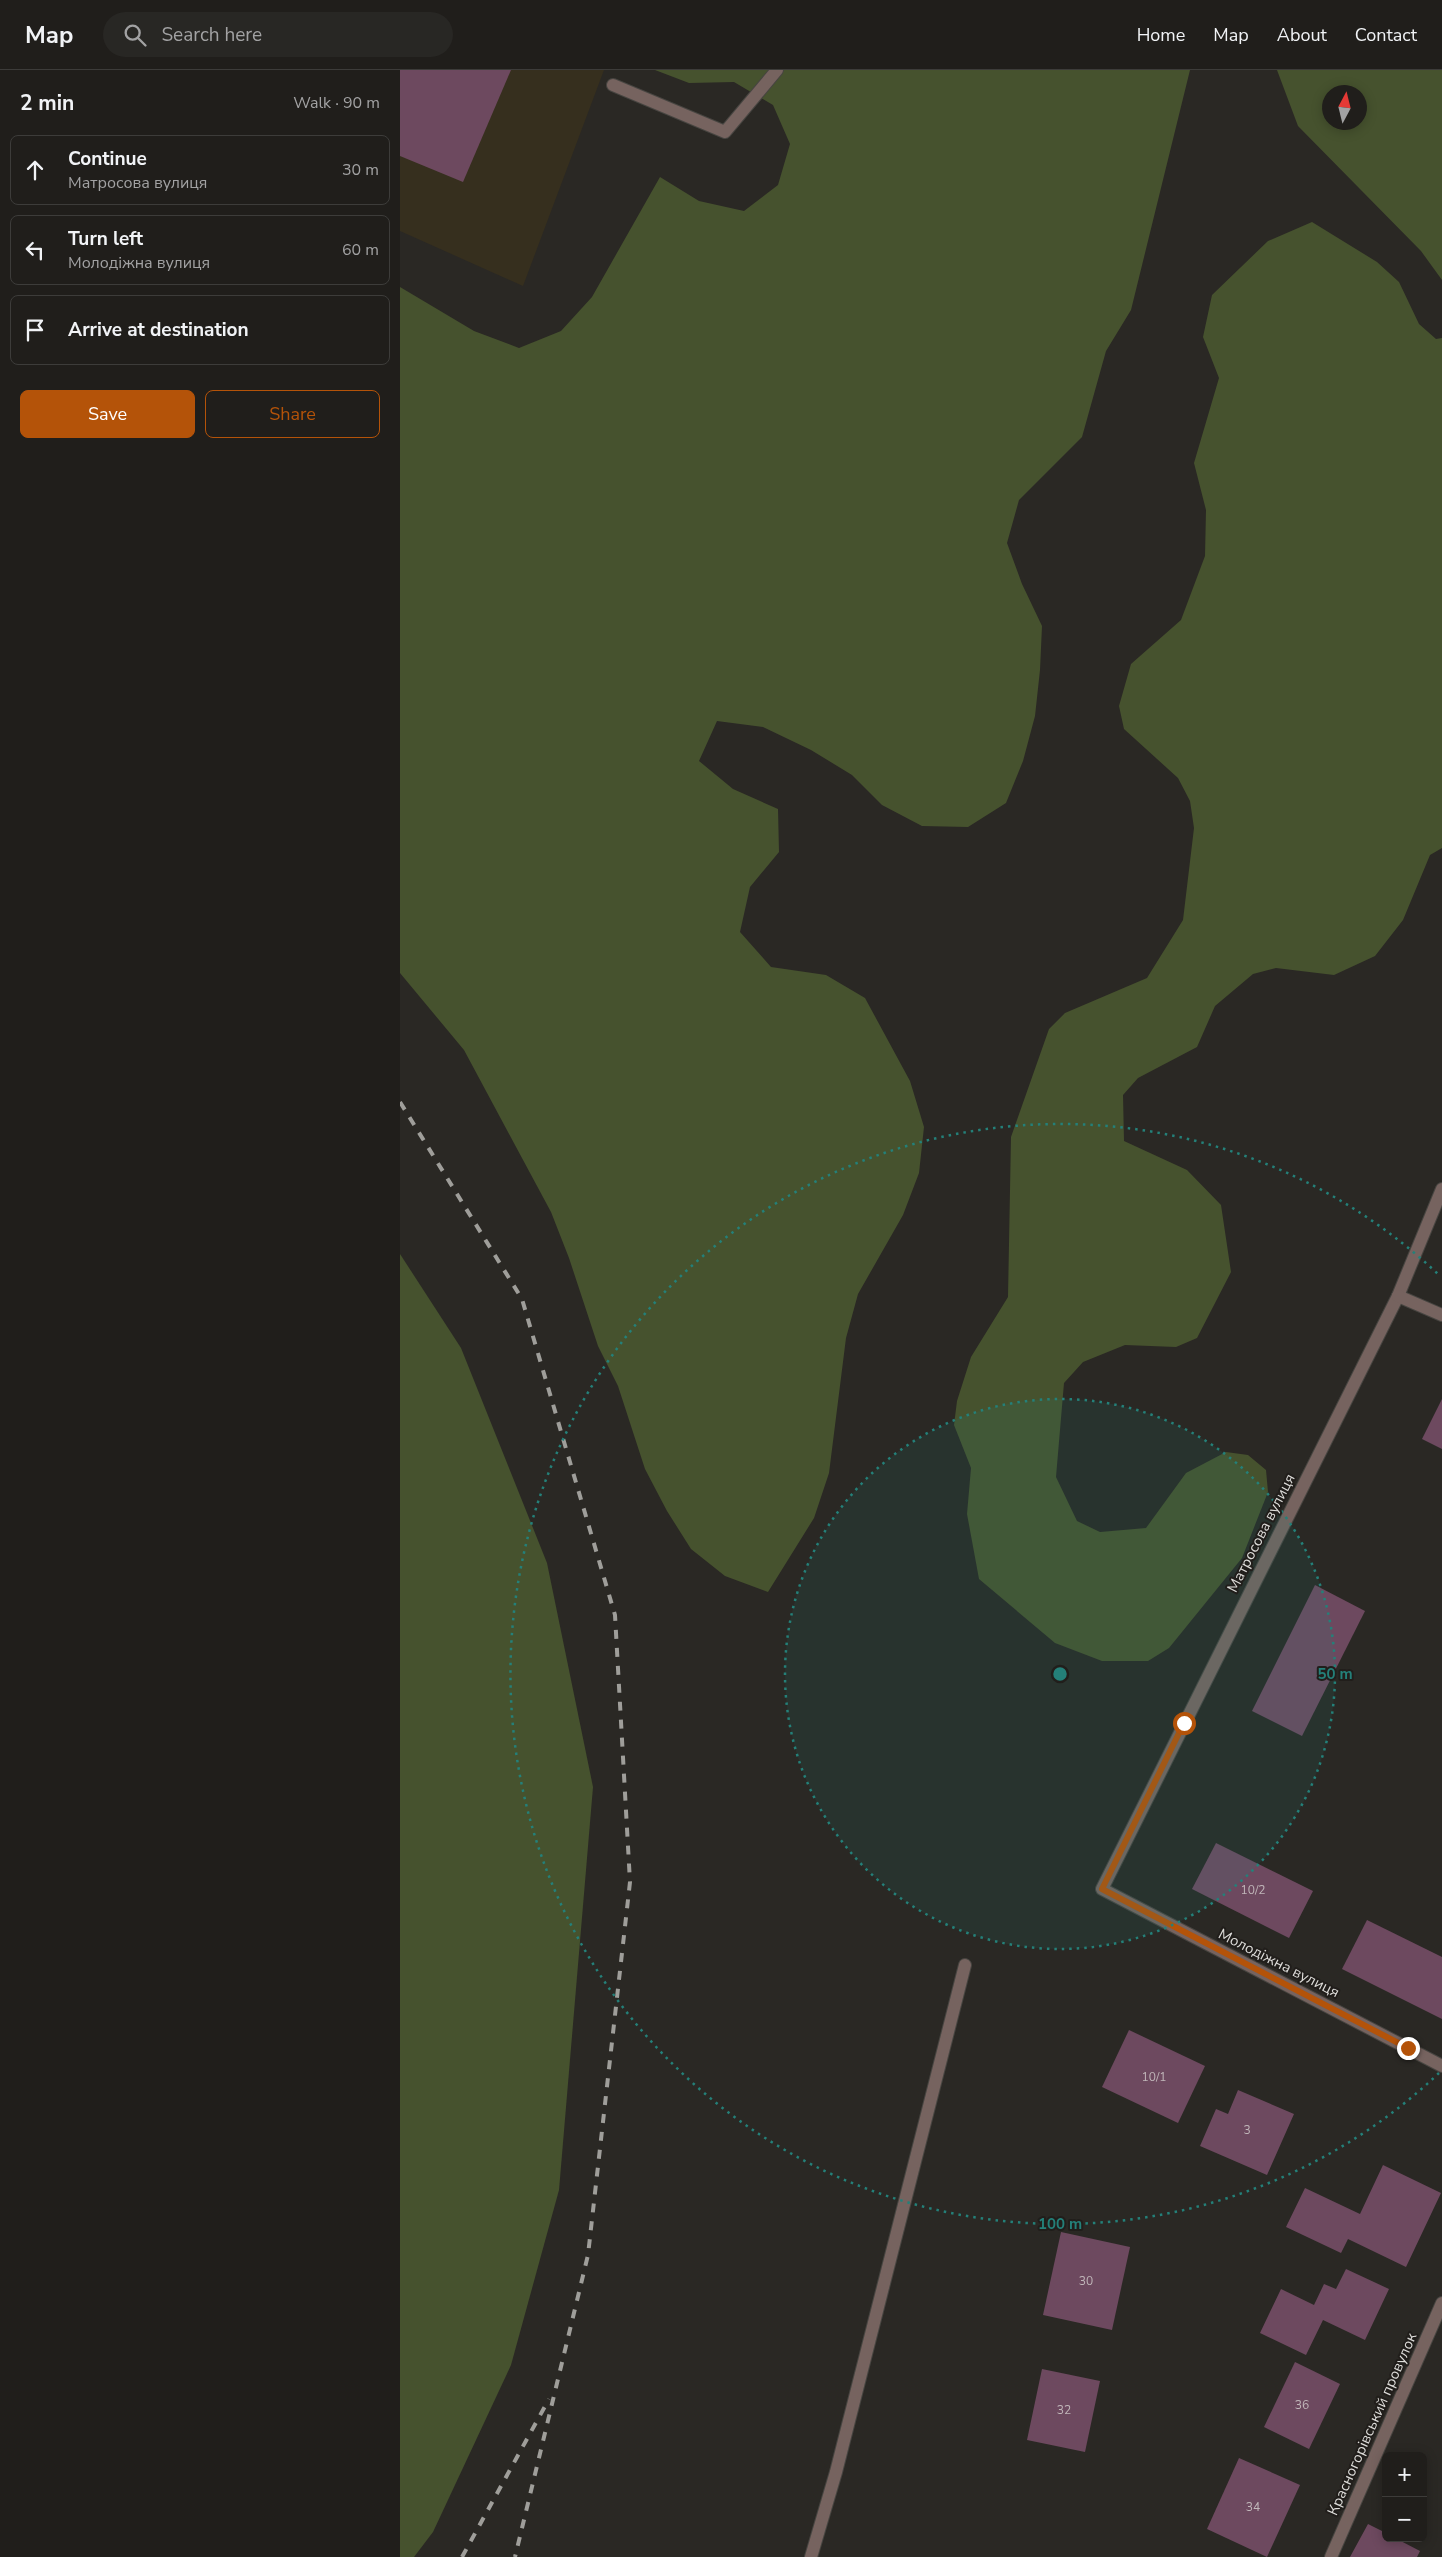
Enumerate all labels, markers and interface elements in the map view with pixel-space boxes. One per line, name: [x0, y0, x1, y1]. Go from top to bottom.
search box: [103, 12, 453, 57]
text: Map: [25, 19, 73, 51]
icon: search: [121, 21, 149, 49]
text: Search here: [161, 22, 262, 48]
text: Home: [1137, 23, 1185, 47]
text: Map: [1213, 23, 1249, 47]
text: About: [1277, 23, 1327, 47]
text: Contact: [1355, 23, 1417, 47]
north arrow: [1322, 85, 1367, 130]
text: 2 min: [20, 89, 74, 117]
text: Walk · 90 m: [293, 92, 380, 114]
text: Continue: [68, 146, 147, 172]
icon: ahead: [21, 156, 49, 184]
text: 30 m: [342, 159, 379, 181]
text: Матросова вулиця: [68, 172, 207, 194]
text: Turn left: [68, 226, 143, 252]
icon: left: [21, 236, 49, 264]
text: 60 m: [342, 239, 379, 261]
text: Молодіжна вулиця: [68, 252, 210, 274]
icon: arrive: [21, 316, 49, 344]
text: Arrive at destination: [68, 317, 249, 343]
button: Save: [20, 390, 195, 438]
button: Share: [205, 390, 380, 438]
street label: Матросова вулиця: [1222, 1470, 1300, 1596]
text: 50 m: [1317, 1664, 1353, 1684]
centre of rings: [1051, 1665, 1069, 1683]
route start: [1173, 1712, 1196, 1735]
house number: 10/2: [1241, 1882, 1266, 1898]
street label: Молодіжна вулиця: [1215, 1924, 1343, 2002]
route end: [1397, 2037, 1420, 2060]
house number: 10/1: [1142, 2069, 1167, 2085]
house number: 3: [1243, 2122, 1251, 2138]
text: 100 m: [1038, 2214, 1082, 2234]
house number: 30: [1079, 2273, 1093, 2289]
street label: Красногорівський провулок: [1323, 2329, 1421, 2518]
house number: 36: [1295, 2397, 1309, 2413]
house number: 32: [1057, 2402, 1071, 2418]
map controls: [1382, 2452, 1427, 2542]
button: +: [1382, 2452, 1427, 2497]
button: −: [1382, 2497, 1427, 2542]
house number: 34: [1246, 2499, 1260, 2515]

